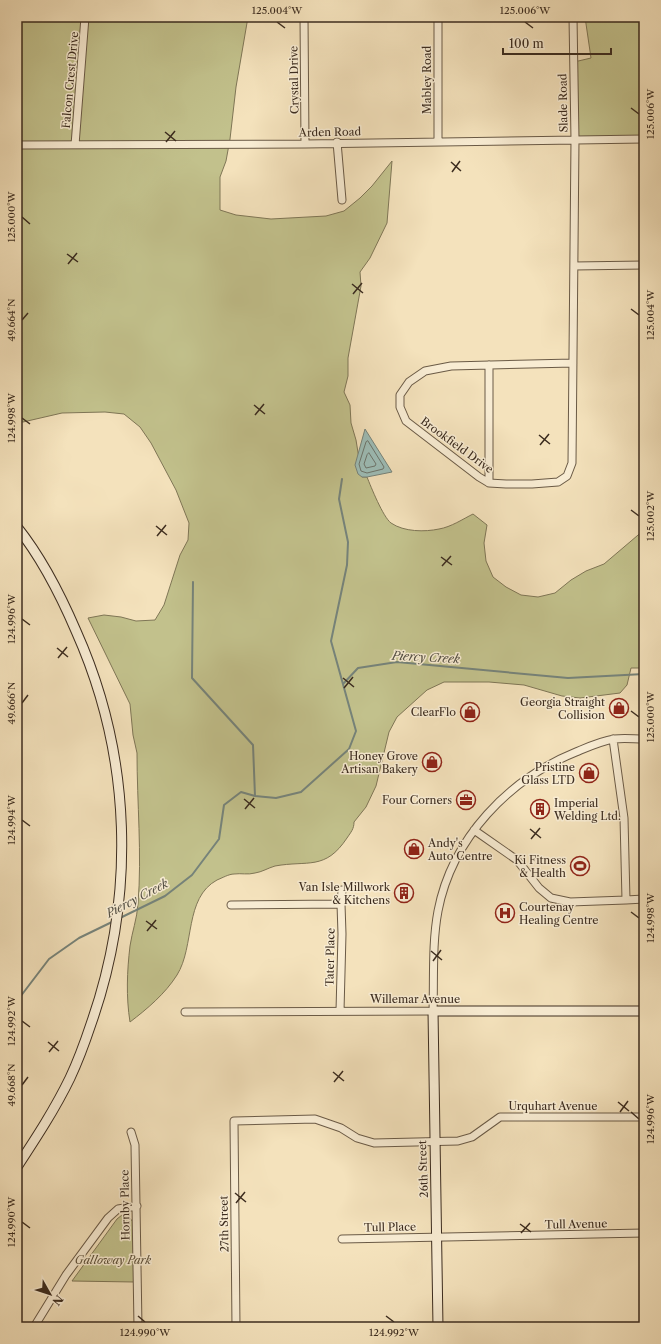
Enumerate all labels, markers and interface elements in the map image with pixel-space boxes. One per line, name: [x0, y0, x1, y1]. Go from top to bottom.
text: 125.004°W: [252, 4, 303, 17]
text: 125.006°W: [500, 4, 551, 17]
scale bar: [503, 30, 611, 56]
street label: Falcon Crest Drive: [59, 31, 81, 129]
text: 100 m: [509, 36, 544, 51]
street label: Mabley Road: [420, 45, 434, 114]
street label: Crystal Drive: [286, 46, 302, 114]
street label: Slade Road: [555, 73, 571, 132]
text: 125.006°W: [644, 88, 657, 139]
street label: Arden Road: [298, 124, 362, 140]
text: 125.000°W: [5, 190, 18, 243]
text: 125.004°W: [644, 289, 657, 340]
text: 49.664°N: [5, 299, 18, 341]
text: 124.998°W: [5, 392, 18, 443]
street label: Brookfield Drive: [418, 414, 496, 476]
text: 125.002°W: [644, 490, 657, 541]
text: 124.996°W: [5, 593, 18, 644]
water label: Piercy Creek: [391, 648, 461, 666]
text: 49.666°N: [5, 682, 18, 724]
text: 125.000°W: [644, 690, 657, 743]
place label: Georgia Straight Collision: [520, 695, 605, 722]
shop icon: Georgia Straight Collision: [608, 697, 630, 719]
shop icon: ClearFlo: [459, 701, 481, 723]
place label: ClearFlo: [411, 705, 456, 719]
place label: Honey Grove Artisan Bakery: [340, 749, 419, 776]
shop icon: Honey Grove Artisan Bakery: [421, 751, 443, 773]
place label: Pristine Glass LTD: [521, 760, 575, 787]
shop icon: Pristine Glass LTD: [578, 762, 600, 784]
office icon: Four Corners: [455, 789, 477, 811]
place label: Four Corners: [382, 793, 452, 807]
text: 124.994°W: [5, 794, 18, 845]
place label: Imperial Welding Ltd.: [553, 796, 621, 823]
building icon: Imperial Welding Ltd.: [529, 798, 551, 820]
place label: Andy's Auto Centre: [427, 836, 492, 863]
shop icon: Andy's Auto Centre: [403, 838, 425, 860]
place label: Ki Fitness & Health: [514, 853, 566, 880]
sports icon: Ki Fitness & Health: [569, 855, 591, 877]
water label: Piercy Creek: [103, 875, 171, 921]
place label: Van Isle Millwork & Kitchens: [298, 880, 391, 907]
building icon: Van Isle Millwork & Kitchens: [393, 882, 415, 904]
text: 124.998°W: [644, 892, 657, 943]
place label: Courtenay Healing Centre: [519, 900, 598, 927]
hospital icon: Courtenay Healing Centre: [494, 902, 516, 924]
street label: Tater Place: [322, 928, 338, 986]
street label: Willemar Avenue: [369, 992, 460, 1006]
text: 124.992°W: [5, 995, 18, 1046]
text: 49.668°N: [5, 1063, 18, 1107]
text: 124.996°W: [644, 1093, 657, 1144]
street label: Urquhart Avenue: [509, 1099, 597, 1113]
street label: 26th Street: [415, 1140, 431, 1198]
street label: Hornby Place: [117, 1169, 133, 1241]
street label: 27th Street: [217, 1195, 231, 1252]
text: 124.990°W: [5, 1196, 18, 1247]
street label: Tull Avenue: [544, 1216, 608, 1232]
street label: Tull Place: [364, 1220, 416, 1234]
park label: Galloway Park: [75, 1253, 151, 1267]
north arrow: [30, 1274, 70, 1314]
text: N: [49, 1292, 66, 1309]
text: 124.990°W: [120, 1326, 171, 1339]
text: 124.992°W: [369, 1326, 420, 1339]

